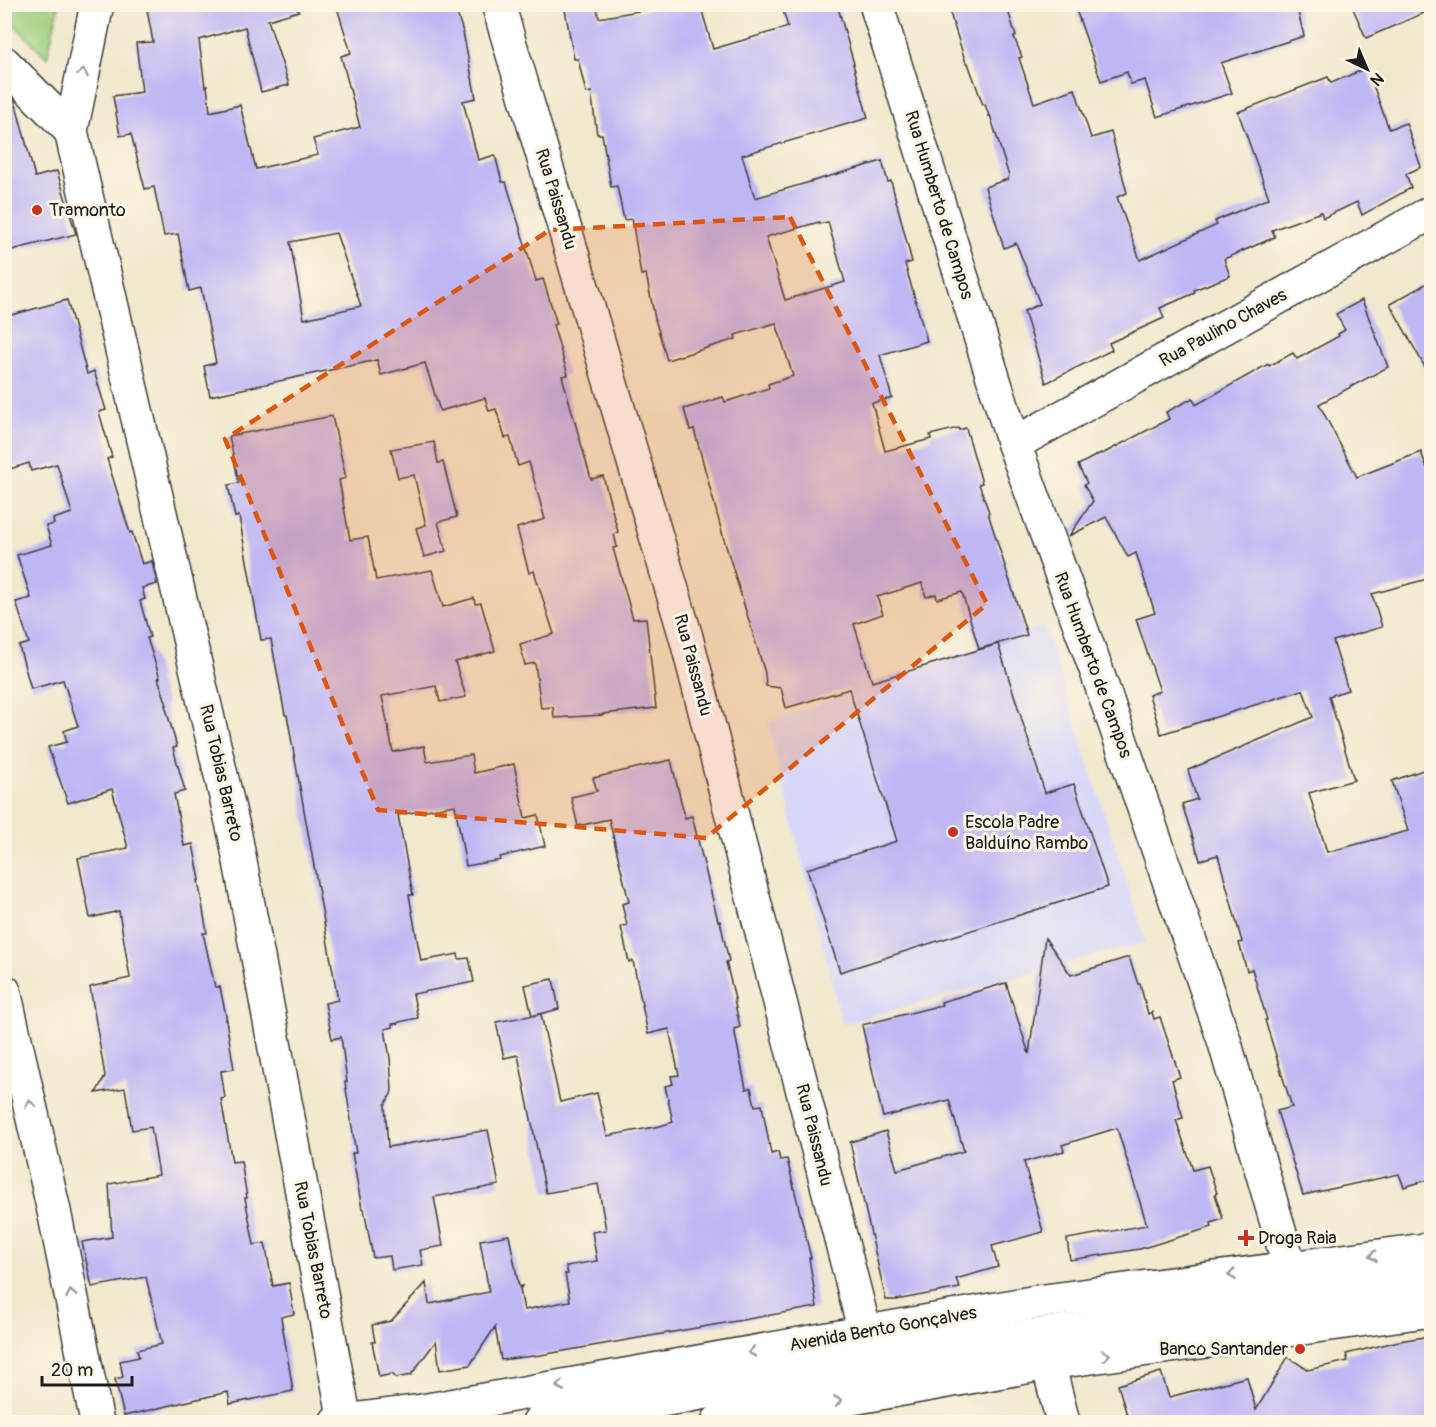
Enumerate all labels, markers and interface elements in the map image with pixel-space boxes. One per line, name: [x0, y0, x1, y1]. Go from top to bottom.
north arrow: [1337, 39, 1397, 99]
text: N: [1366, 68, 1388, 90]
one-way arrow: [76, 69, 89, 79]
street label: Rua Humberto de Campos: [899, 108, 979, 302]
street label: Rua Paissandu: [530, 146, 582, 252]
place label: Tramonto: [49, 199, 126, 222]
marker: Tramonto: [30, 203, 44, 217]
street label: Rua Paulino Chaves: [1155, 283, 1291, 373]
street label: Rua Humberto de Campos: [1049, 569, 1137, 761]
street label: Rua Paissandu: [668, 612, 718, 718]
street label: Rua Tobias Barreto: [194, 702, 248, 844]
place label: Escola Padre Balduíno Rambo: [965, 811, 1088, 855]
marker: Escola Padre Balduíno Rambo: [946, 825, 960, 839]
street label: Rua Paissandu: [790, 1082, 838, 1188]
one-way arrow: [24, 1099, 37, 1109]
street label: Rua Tobias Barreto: [288, 1179, 338, 1321]
place label: Droga Raia: [1258, 1227, 1337, 1250]
marker: Droga Raia: [1239, 1231, 1253, 1245]
one-way arrow: [1369, 1250, 1378, 1262]
one-way arrow: [1227, 1269, 1236, 1281]
one-way arrow: [65, 1290, 78, 1300]
street label: Avenida Bento Gonçalves: [788, 1301, 978, 1357]
place label: Banco Santander: [1159, 1338, 1289, 1361]
marker: Banco Santander: [1293, 1342, 1307, 1356]
one-way arrow: [747, 1345, 757, 1358]
scale bar: [42, 1349, 132, 1387]
one-way arrow: [1101, 1349, 1110, 1361]
text: 20 m: [51, 1359, 93, 1382]
one-way arrow: [555, 1379, 565, 1392]
one-way arrow: [833, 1395, 843, 1408]

